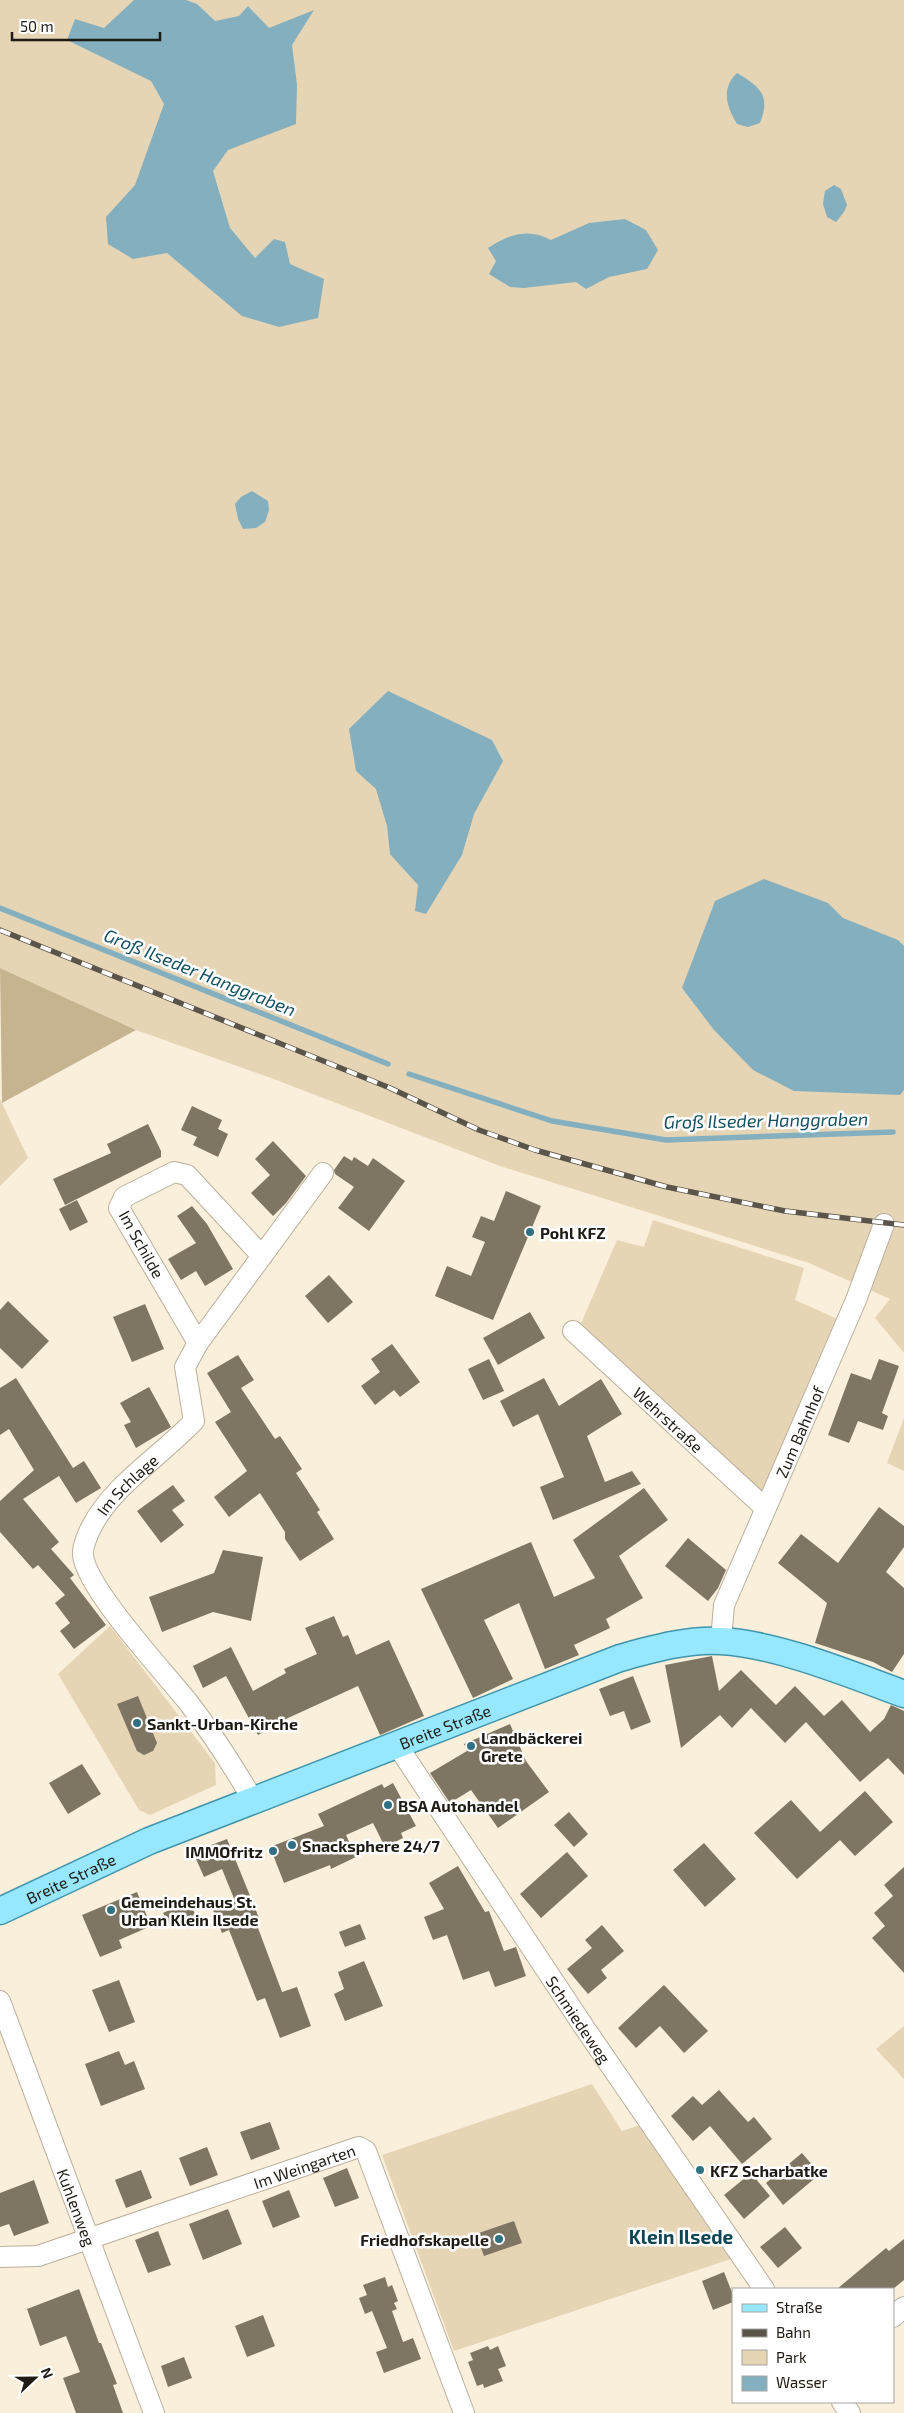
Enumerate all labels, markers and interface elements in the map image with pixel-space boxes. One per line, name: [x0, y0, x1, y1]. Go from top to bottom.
scale bar: [12, 10, 160, 42]
text: 50 m: [20, 17, 54, 35]
water label: Groß Ilseder Hanggraben: [101, 923, 299, 1021]
water label: Groß Ilseder Hanggraben: [663, 1107, 869, 1133]
street label: Im Schilde: [116, 1207, 168, 1281]
place label: Pohl KFZ: [540, 1223, 606, 1242]
marker: Pohl KFZ: [524, 1226, 536, 1238]
street label: Wehrstraße: [630, 1382, 707, 1456]
street label: Zum Bahnhof: [771, 1382, 827, 1480]
street label: Im Schlage: [92, 1450, 161, 1518]
street label: Breite Straße: [396, 1700, 493, 1752]
place label: Sankt-Urban-Kirche: [147, 1714, 298, 1733]
marker: Sankt-Urban-Kirche: [131, 1717, 143, 1729]
place label: Landbäckerei Grete: [481, 1728, 582, 1765]
marker: Landbäckerei Grete: [465, 1740, 477, 1752]
place label: BSA Autohandel: [398, 1796, 520, 1815]
marker: BSA Autohandel: [382, 1799, 394, 1811]
place label: Snacksphere 24/7: [302, 1836, 440, 1855]
marker: Snacksphere 24/7: [286, 1839, 298, 1851]
place label: IMMOfritz: [185, 1842, 263, 1861]
marker: IMMOfritz: [267, 1845, 279, 1857]
street label: Breite Straße: [23, 1849, 118, 1907]
place label: Gemeindehaus St. Urban Klein Ilsede: [121, 1892, 258, 1929]
marker: Gemeindehaus St. Urban Klein Ilsede: [105, 1904, 117, 1916]
street label: Schmiedeweg: [543, 1972, 615, 2066]
street label: Im Weingarten: [251, 2140, 358, 2192]
place label: KFZ Scharbatke: [710, 2161, 828, 2180]
marker: KFZ Scharbatke: [694, 2164, 706, 2176]
street label: Kuhlenweg: [54, 2166, 100, 2248]
district label: Klein Ilsede: [629, 2225, 733, 2248]
place label: Friedhofskapelle: [360, 2230, 489, 2249]
marker: Friedhofskapelle: [493, 2233, 505, 2245]
legend: [732, 2288, 894, 2403]
text: Straße: [776, 2298, 822, 2316]
text: Bahn: [776, 2323, 811, 2341]
text: Park: [776, 2348, 807, 2366]
north arrow: [10, 2353, 60, 2403]
text: N: [38, 2365, 57, 2381]
text: Wasser: [776, 2373, 828, 2391]

